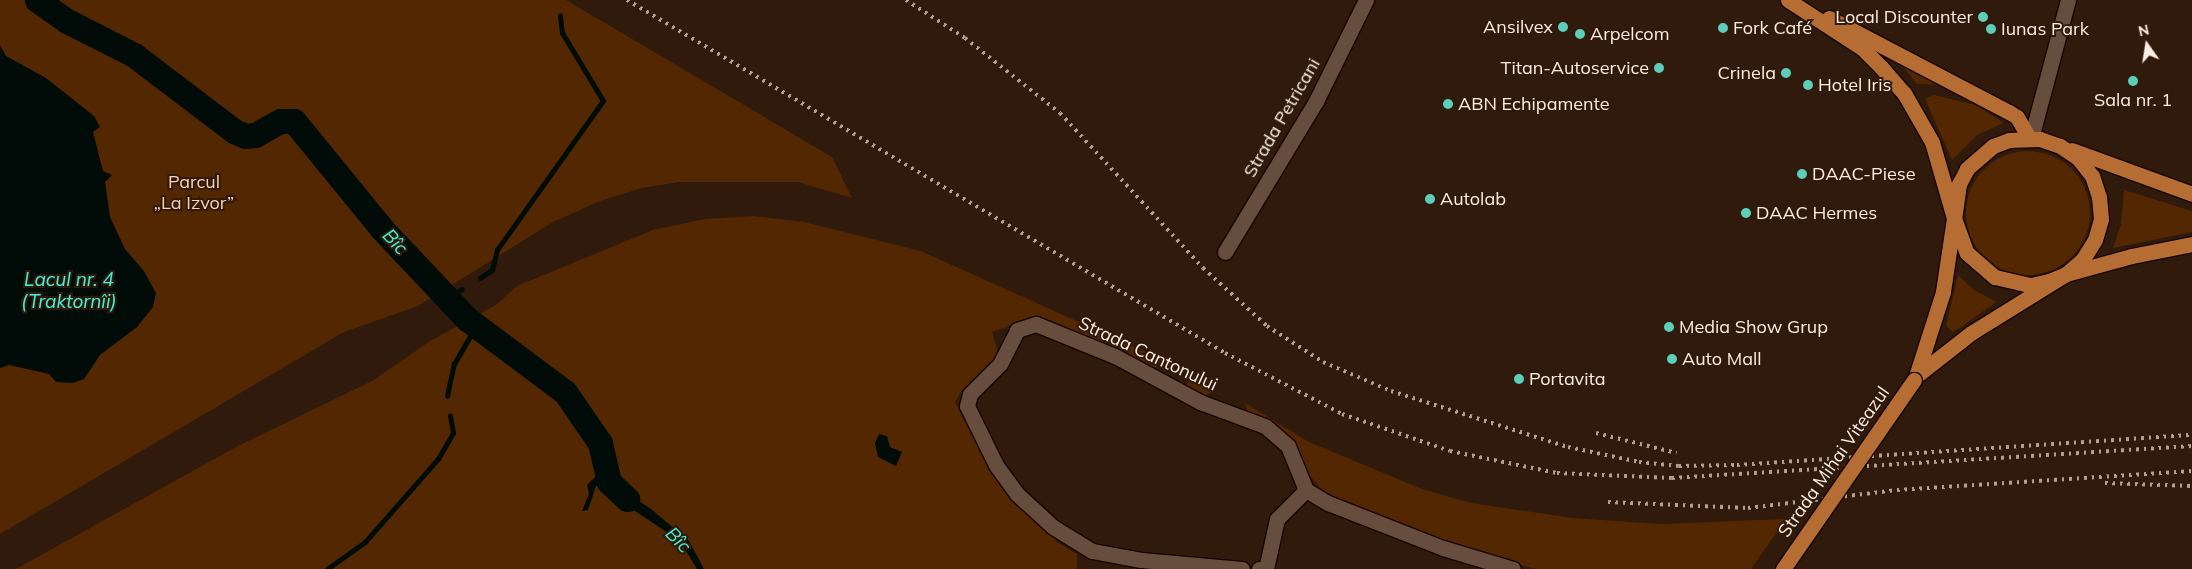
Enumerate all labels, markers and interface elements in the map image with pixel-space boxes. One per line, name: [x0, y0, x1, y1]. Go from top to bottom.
place label: Local Discounter: [1835, 6, 1973, 28]
marker: Local Discounter: [1977, 11, 1989, 23]
place label: Ansilvex: [1483, 16, 1553, 38]
place label: Fork Café: [1733, 17, 1812, 39]
place label: Iunas Park: [2001, 18, 2089, 40]
north arrow: [2122, 20, 2172, 70]
text: N: [2136, 20, 2151, 40]
marker: Ansilvex: [1557, 21, 1569, 33]
marker: Fork Café: [1717, 22, 1729, 34]
place label: Arpelcom: [1590, 23, 1669, 45]
marker: Iunas Park: [1985, 23, 1997, 35]
marker: Arpelcom: [1574, 28, 1586, 40]
street label: Strada Petricani: [1239, 55, 1325, 181]
place label: Titan-Autoservice: [1501, 57, 1649, 79]
marker: Titan-Autoservice: [1653, 62, 1665, 74]
place label: Crinela: [1717, 62, 1776, 84]
marker: Crinela: [1780, 67, 1792, 79]
place label: Hotel Iris: [1818, 74, 1891, 96]
marker: Sala nr. 1: [2127, 75, 2139, 87]
marker: Hotel Iris: [1802, 79, 1814, 91]
place label: Sala nr. 1: [2094, 89, 2172, 111]
place label: ABN Echipamente: [1458, 93, 1610, 115]
marker: ABN Echipamente: [1442, 98, 1454, 110]
place label: DAAC-Piese: [1812, 163, 1915, 185]
marker: DAAC-Piese: [1796, 168, 1808, 180]
park label: Parcul „La Izvor”: [154, 172, 234, 214]
place label: Autolab: [1440, 188, 1506, 210]
marker: Autolab: [1424, 193, 1436, 205]
place label: DAAC Hermes: [1756, 202, 1877, 224]
marker: DAAC Hermes: [1740, 207, 1752, 219]
water label: Bîc: [378, 224, 412, 260]
water label: Lacul nr. 4 (Traktornîi): [21, 269, 117, 313]
street label: Strada Cantonului: [1075, 312, 1221, 396]
place label: Media Show Grup: [1679, 316, 1828, 338]
marker: Media Show Grup: [1663, 321, 1675, 333]
place label: Auto Mall: [1682, 348, 1762, 370]
marker: Auto Mall: [1666, 353, 1678, 365]
place label: Portavita: [1529, 368, 1606, 390]
marker: Portavita: [1513, 373, 1525, 385]
street label: Strada Mihai Viteazul: [1774, 383, 1894, 541]
water label: Bîc: [660, 522, 696, 558]

